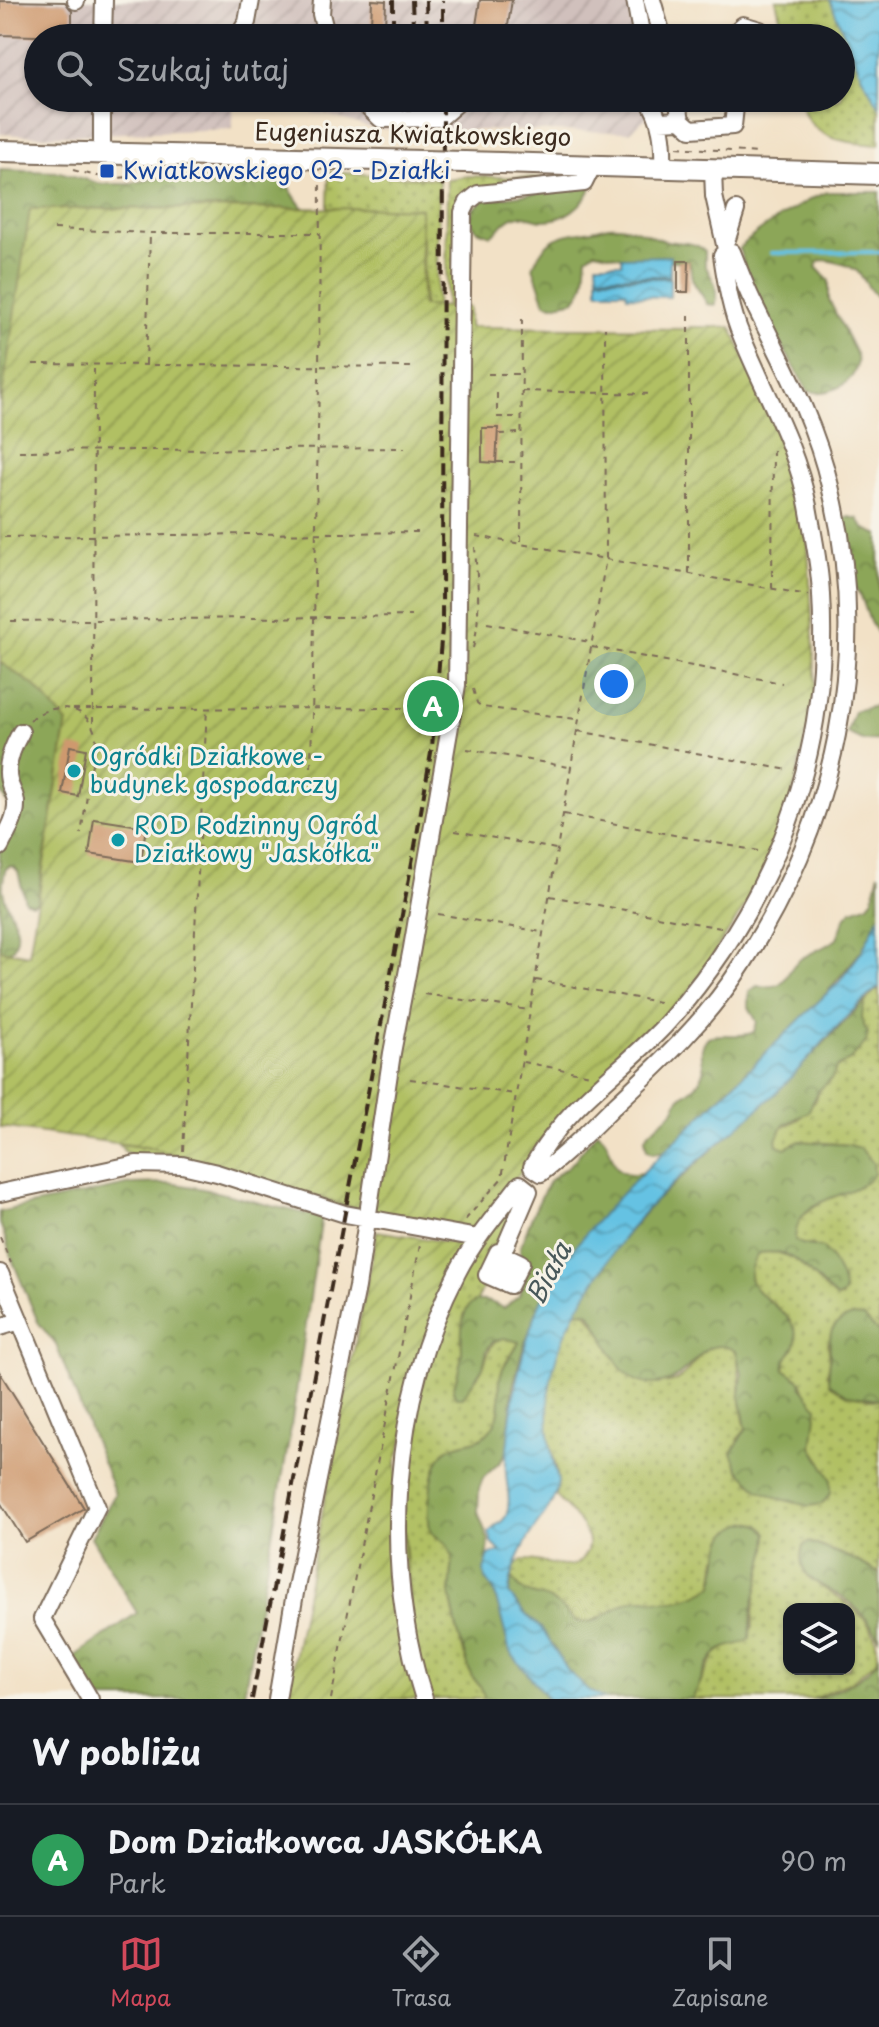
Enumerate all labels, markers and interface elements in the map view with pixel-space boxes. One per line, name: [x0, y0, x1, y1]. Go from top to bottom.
search box: [24, 24, 855, 112]
icon: search: [52, 46, 96, 90]
text: Szukaj tutaj: [116, 46, 289, 91]
street label: Eugeniusza Kwiatkowskiego: [254, 112, 572, 154]
place label: Kwiatkowskiego 02 - Działki: [123, 151, 450, 187]
marker: Kwiatkowskiego 02 - Działki: [98, 162, 116, 180]
your location: [594, 664, 634, 704]
pin: A: [407, 676, 459, 736]
place label: Ogródki Działkowe - budynek gospodarczy: [90, 737, 338, 801]
marker: Ogródki Działkowe - budynek gospodarczy: [65, 762, 83, 780]
place label: ROD Rodzinny Ogród Działkowy "Jaskółka": [134, 806, 380, 870]
marker: ROD Rodzinny Ogród Działkowy "Jaskółka": [109, 831, 127, 849]
water label: Biała: [515, 1234, 580, 1310]
map controls: [783, 1603, 855, 1675]
button: layers: [783, 1603, 855, 1675]
text: W pobliżu: [32, 1725, 201, 1777]
text: Dom Działkowca JASKÓŁKA: [108, 1818, 542, 1863]
text: A: [48, 1841, 68, 1880]
text: 90 m: [780, 1841, 847, 1880]
text: Park: [108, 1863, 166, 1902]
tab: Mapa: [110, 1932, 171, 2013]
tab: Trasa: [391, 1932, 451, 2013]
tab: Zapisane: [672, 1932, 769, 2013]

